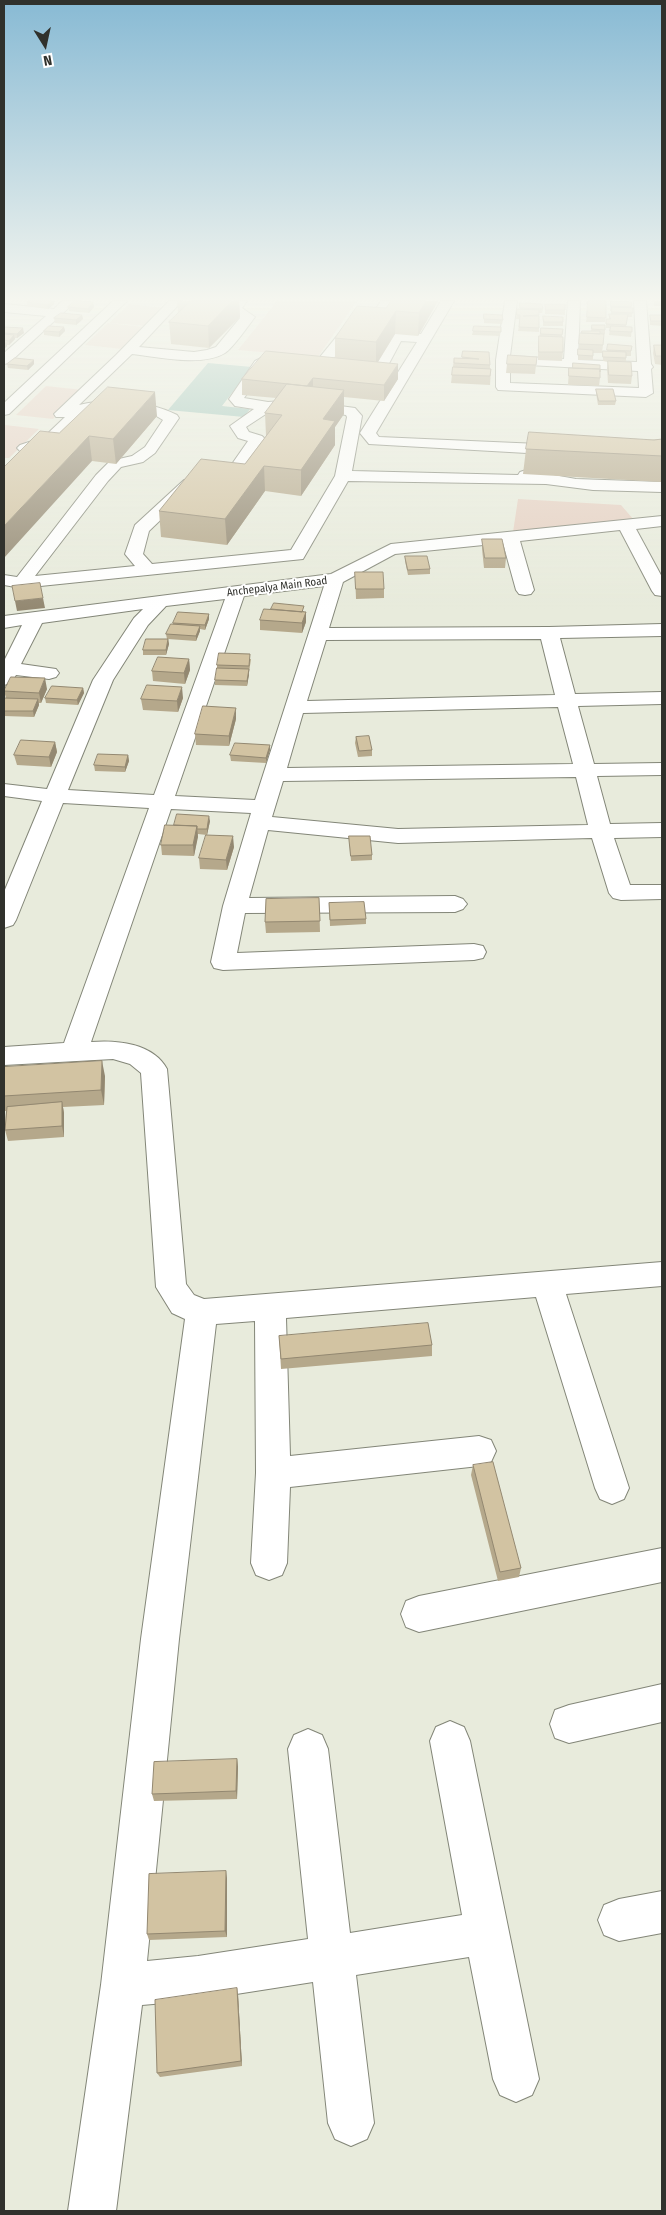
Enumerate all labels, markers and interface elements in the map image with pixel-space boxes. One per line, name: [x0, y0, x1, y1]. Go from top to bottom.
north arrow: [20, 20, 70, 70]
text: N: [42, 51, 53, 69]
street label: Anchepalya Main Road: [226, 574, 328, 600]

